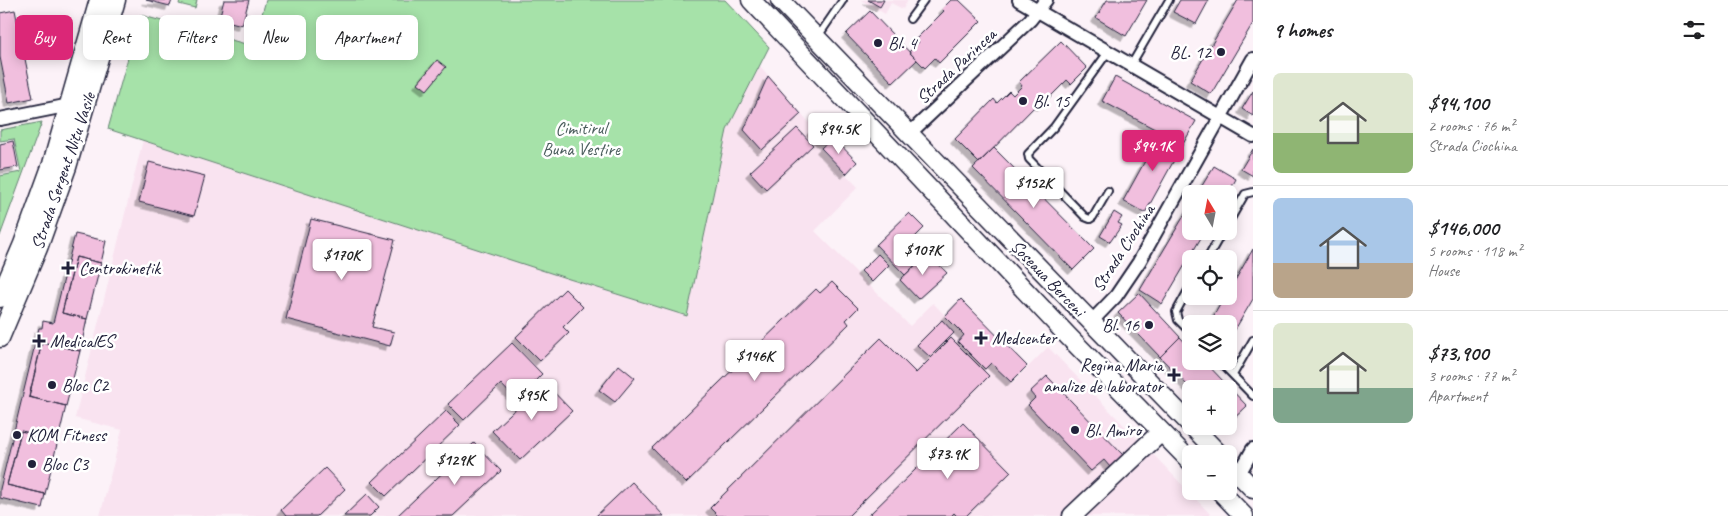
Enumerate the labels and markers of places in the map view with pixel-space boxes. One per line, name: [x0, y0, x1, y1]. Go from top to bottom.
place label: Bl. 4: [888, 32, 919, 54]
marker: Bl. 4: [872, 37, 884, 49]
place label: BL. 12: [1170, 41, 1213, 63]
marker: BL. 12: [1215, 46, 1227, 58]
place label: Bl. 15: [1033, 90, 1071, 112]
marker: Bl. 15: [1017, 95, 1029, 107]
pin: $94.5K: [798, 112, 880, 155]
pin: $94.1K: [1112, 130, 1194, 172]
pin: $152K: [999, 166, 1069, 209]
pin: $107K: [888, 234, 958, 276]
pin: $170K: [307, 238, 377, 281]
place label: Centrokinetik: [79, 257, 161, 279]
marker: Centrokinetik: [61, 261, 75, 275]
place label: Bl. 16: [1102, 314, 1140, 336]
marker: Bl. 16: [1143, 319, 1155, 331]
place label: Medcenter: [992, 327, 1058, 349]
place label: MedicalES: [50, 330, 117, 352]
marker: Medcenter: [974, 331, 988, 345]
marker: MedicalES: [32, 334, 46, 348]
pin: $146K: [720, 340, 790, 382]
place label: Regina Maria analize de laborator: [1043, 354, 1165, 397]
marker: Regina Maria analize de laborator: [1167, 368, 1181, 382]
place label: Bloc C2: [62, 374, 110, 396]
pin: $95K: [502, 378, 562, 421]
marker: Bloc C2: [46, 379, 58, 391]
place label: Bl. Amiro: [1085, 419, 1142, 441]
place label: KOM Fitness: [27, 424, 108, 446]
marker: Bl. Amiro: [1069, 424, 1081, 436]
marker: KOM Fitness: [11, 429, 23, 441]
pin: $73.9K: [907, 438, 989, 480]
pin: $129K: [420, 444, 490, 486]
place label: Bloc C3: [42, 453, 90, 475]
marker: Bloc C3: [26, 458, 38, 470]

